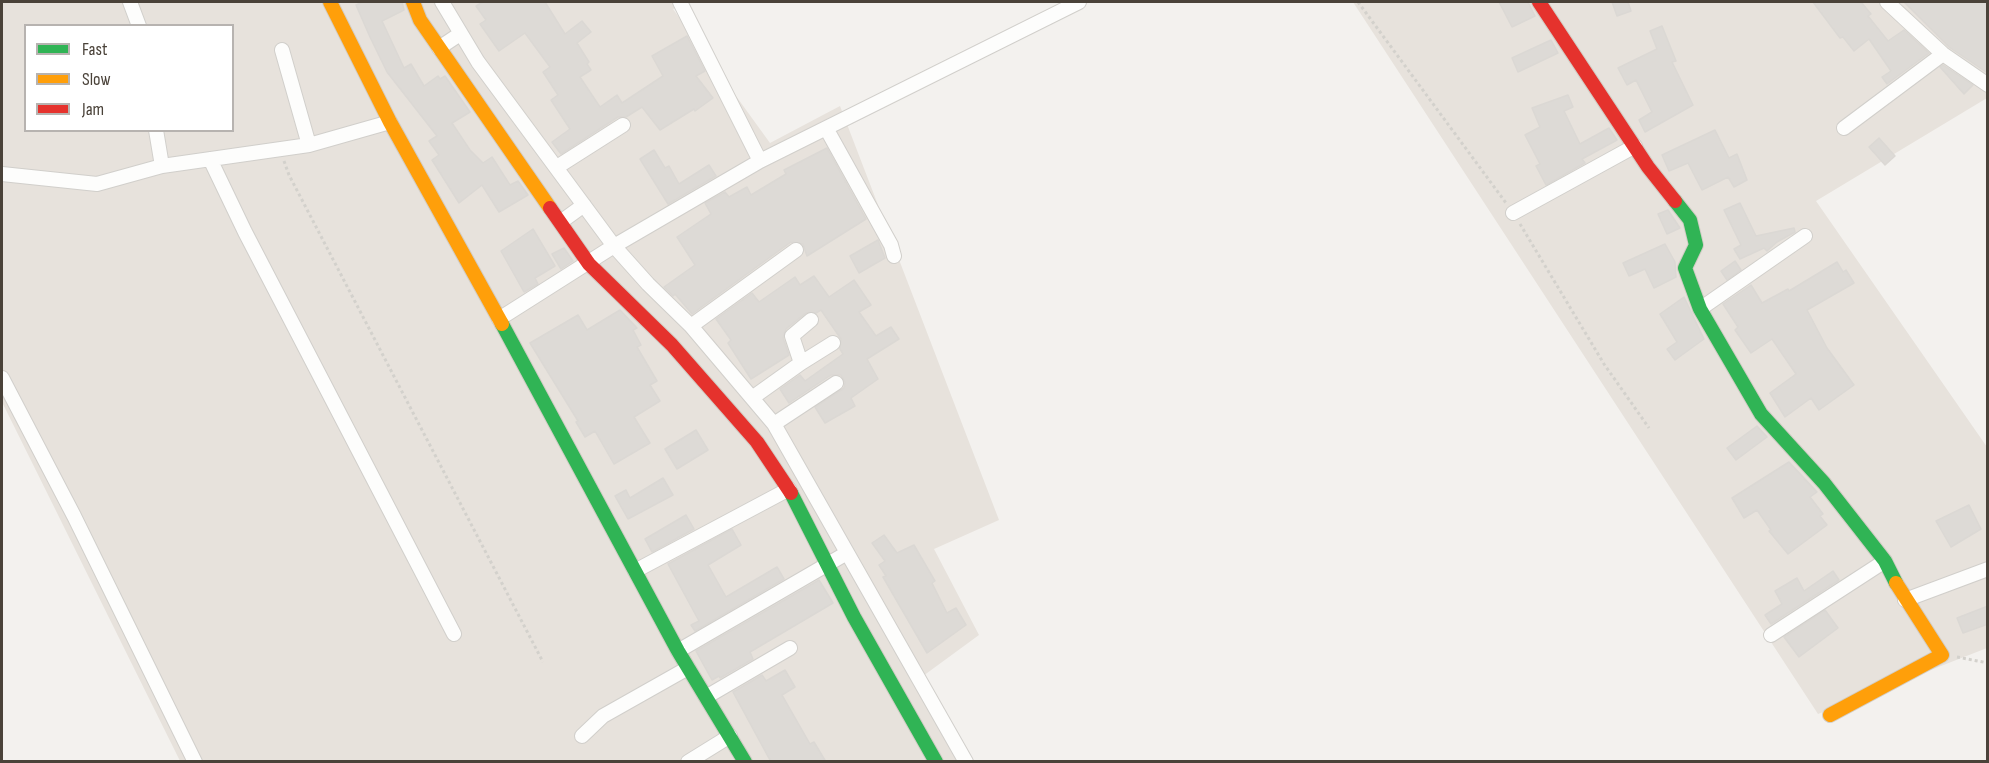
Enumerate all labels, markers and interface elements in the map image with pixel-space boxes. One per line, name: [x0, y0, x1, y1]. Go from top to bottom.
legend: [24, 24, 234, 132]
text: Fast: [82, 39, 107, 60]
text: Slow: [82, 69, 111, 90]
text: Jam: [82, 99, 104, 120]

